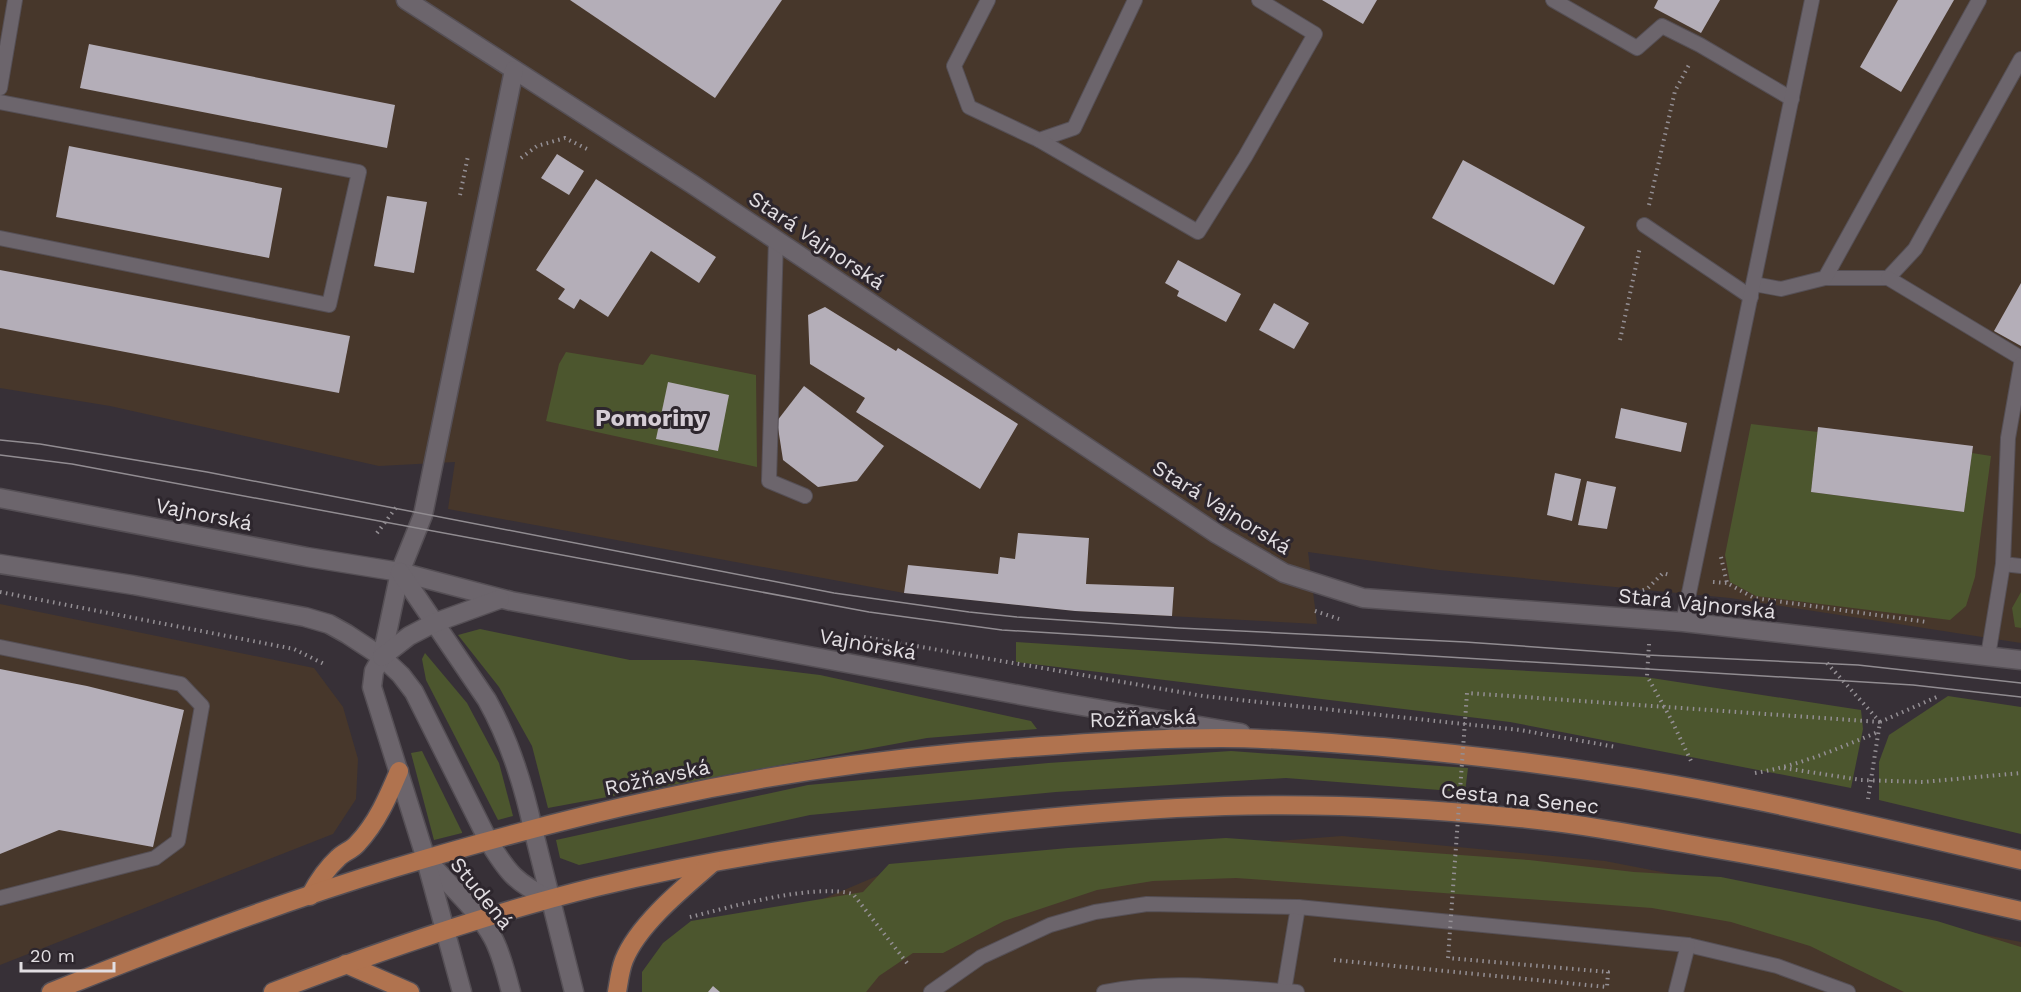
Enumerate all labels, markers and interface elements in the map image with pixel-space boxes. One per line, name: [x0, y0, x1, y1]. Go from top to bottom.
street label: Stará Vajnorská: [744, 185, 890, 295]
district label: Pomoriny: [595, 404, 708, 432]
street label: Stará Vajnorská: [1148, 454, 1296, 560]
street label: Vajnorská: [153, 492, 255, 536]
street label: Stará Vajnorská: [1617, 582, 1777, 624]
street label: Vajnorská: [817, 623, 919, 665]
street label: Rožňavská: [1089, 704, 1197, 732]
street label: Rožňavská: [602, 754, 712, 800]
street label: Cesta na Senec: [1440, 777, 1600, 819]
street label: Studená: [445, 852, 519, 934]
scale bar: [21, 935, 114, 973]
text: 20 m: [30, 945, 75, 966]

